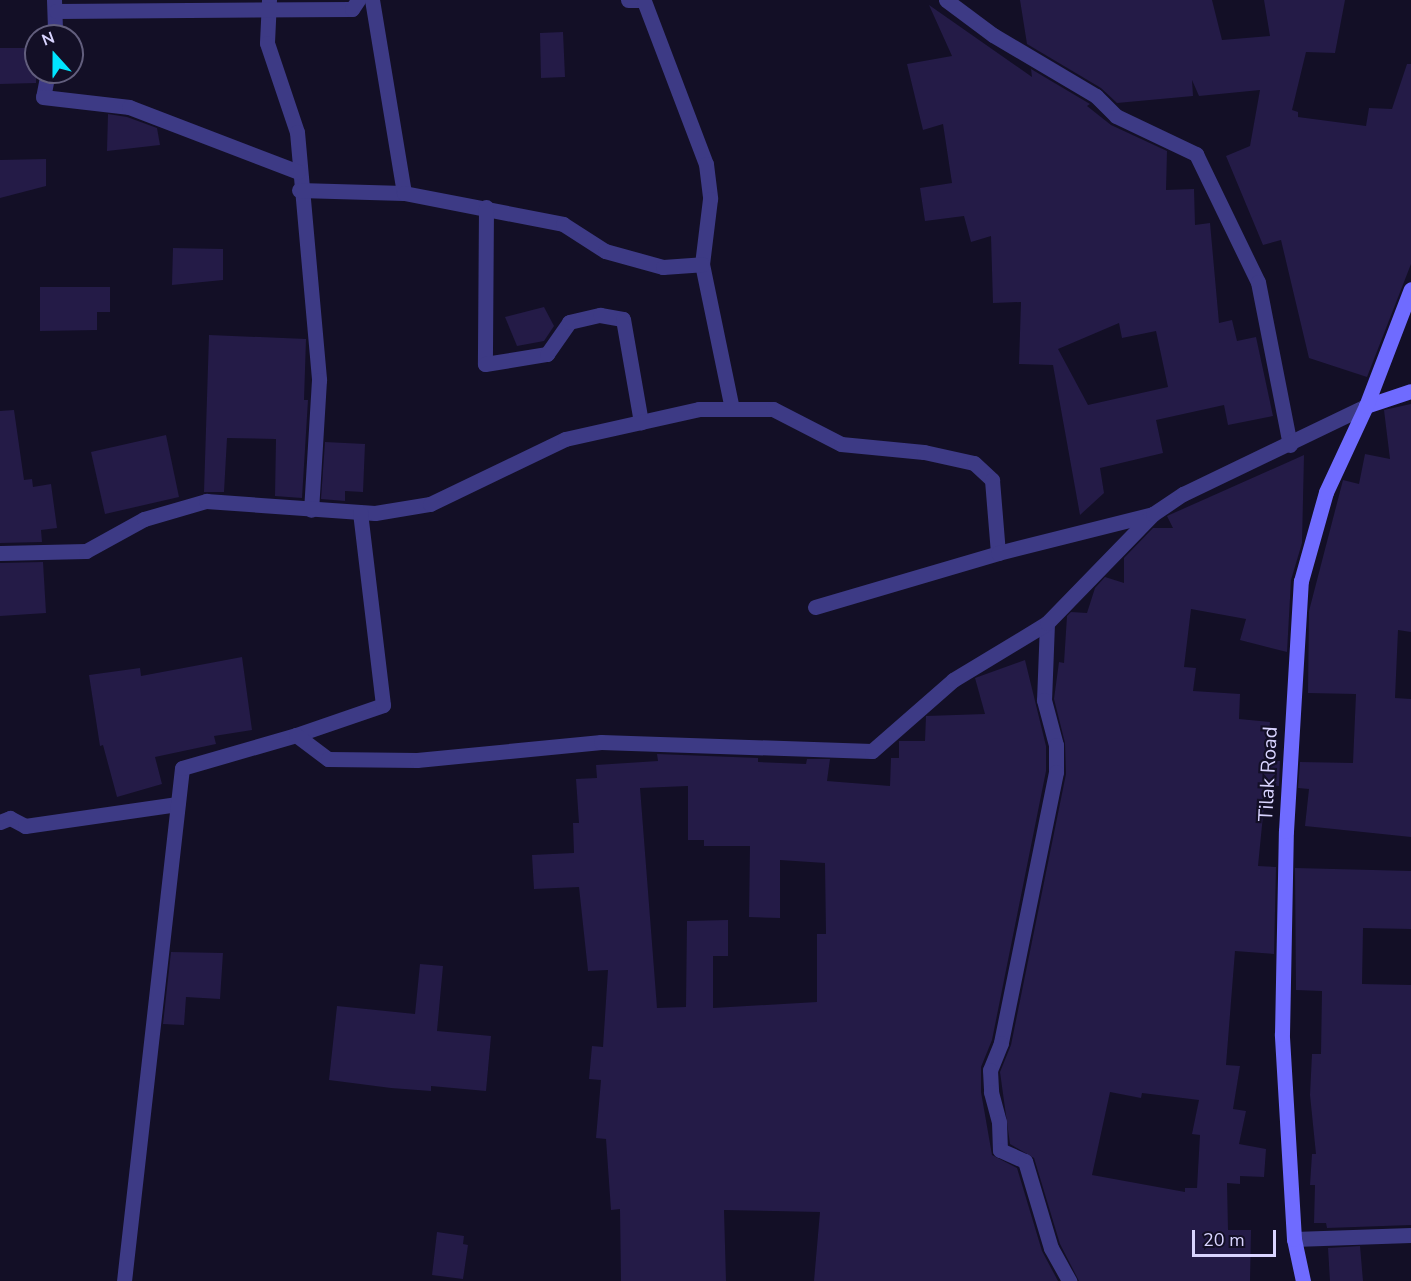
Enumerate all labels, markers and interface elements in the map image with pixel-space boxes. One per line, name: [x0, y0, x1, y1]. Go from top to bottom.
north arrow: [24, 24, 84, 84]
text: N: [39, 27, 58, 51]
street label: Tilak Road: [1254, 726, 1282, 822]
scale bar: [1195, 1218, 1279, 1256]
text: 20 m: [1203, 1228, 1245, 1252]

